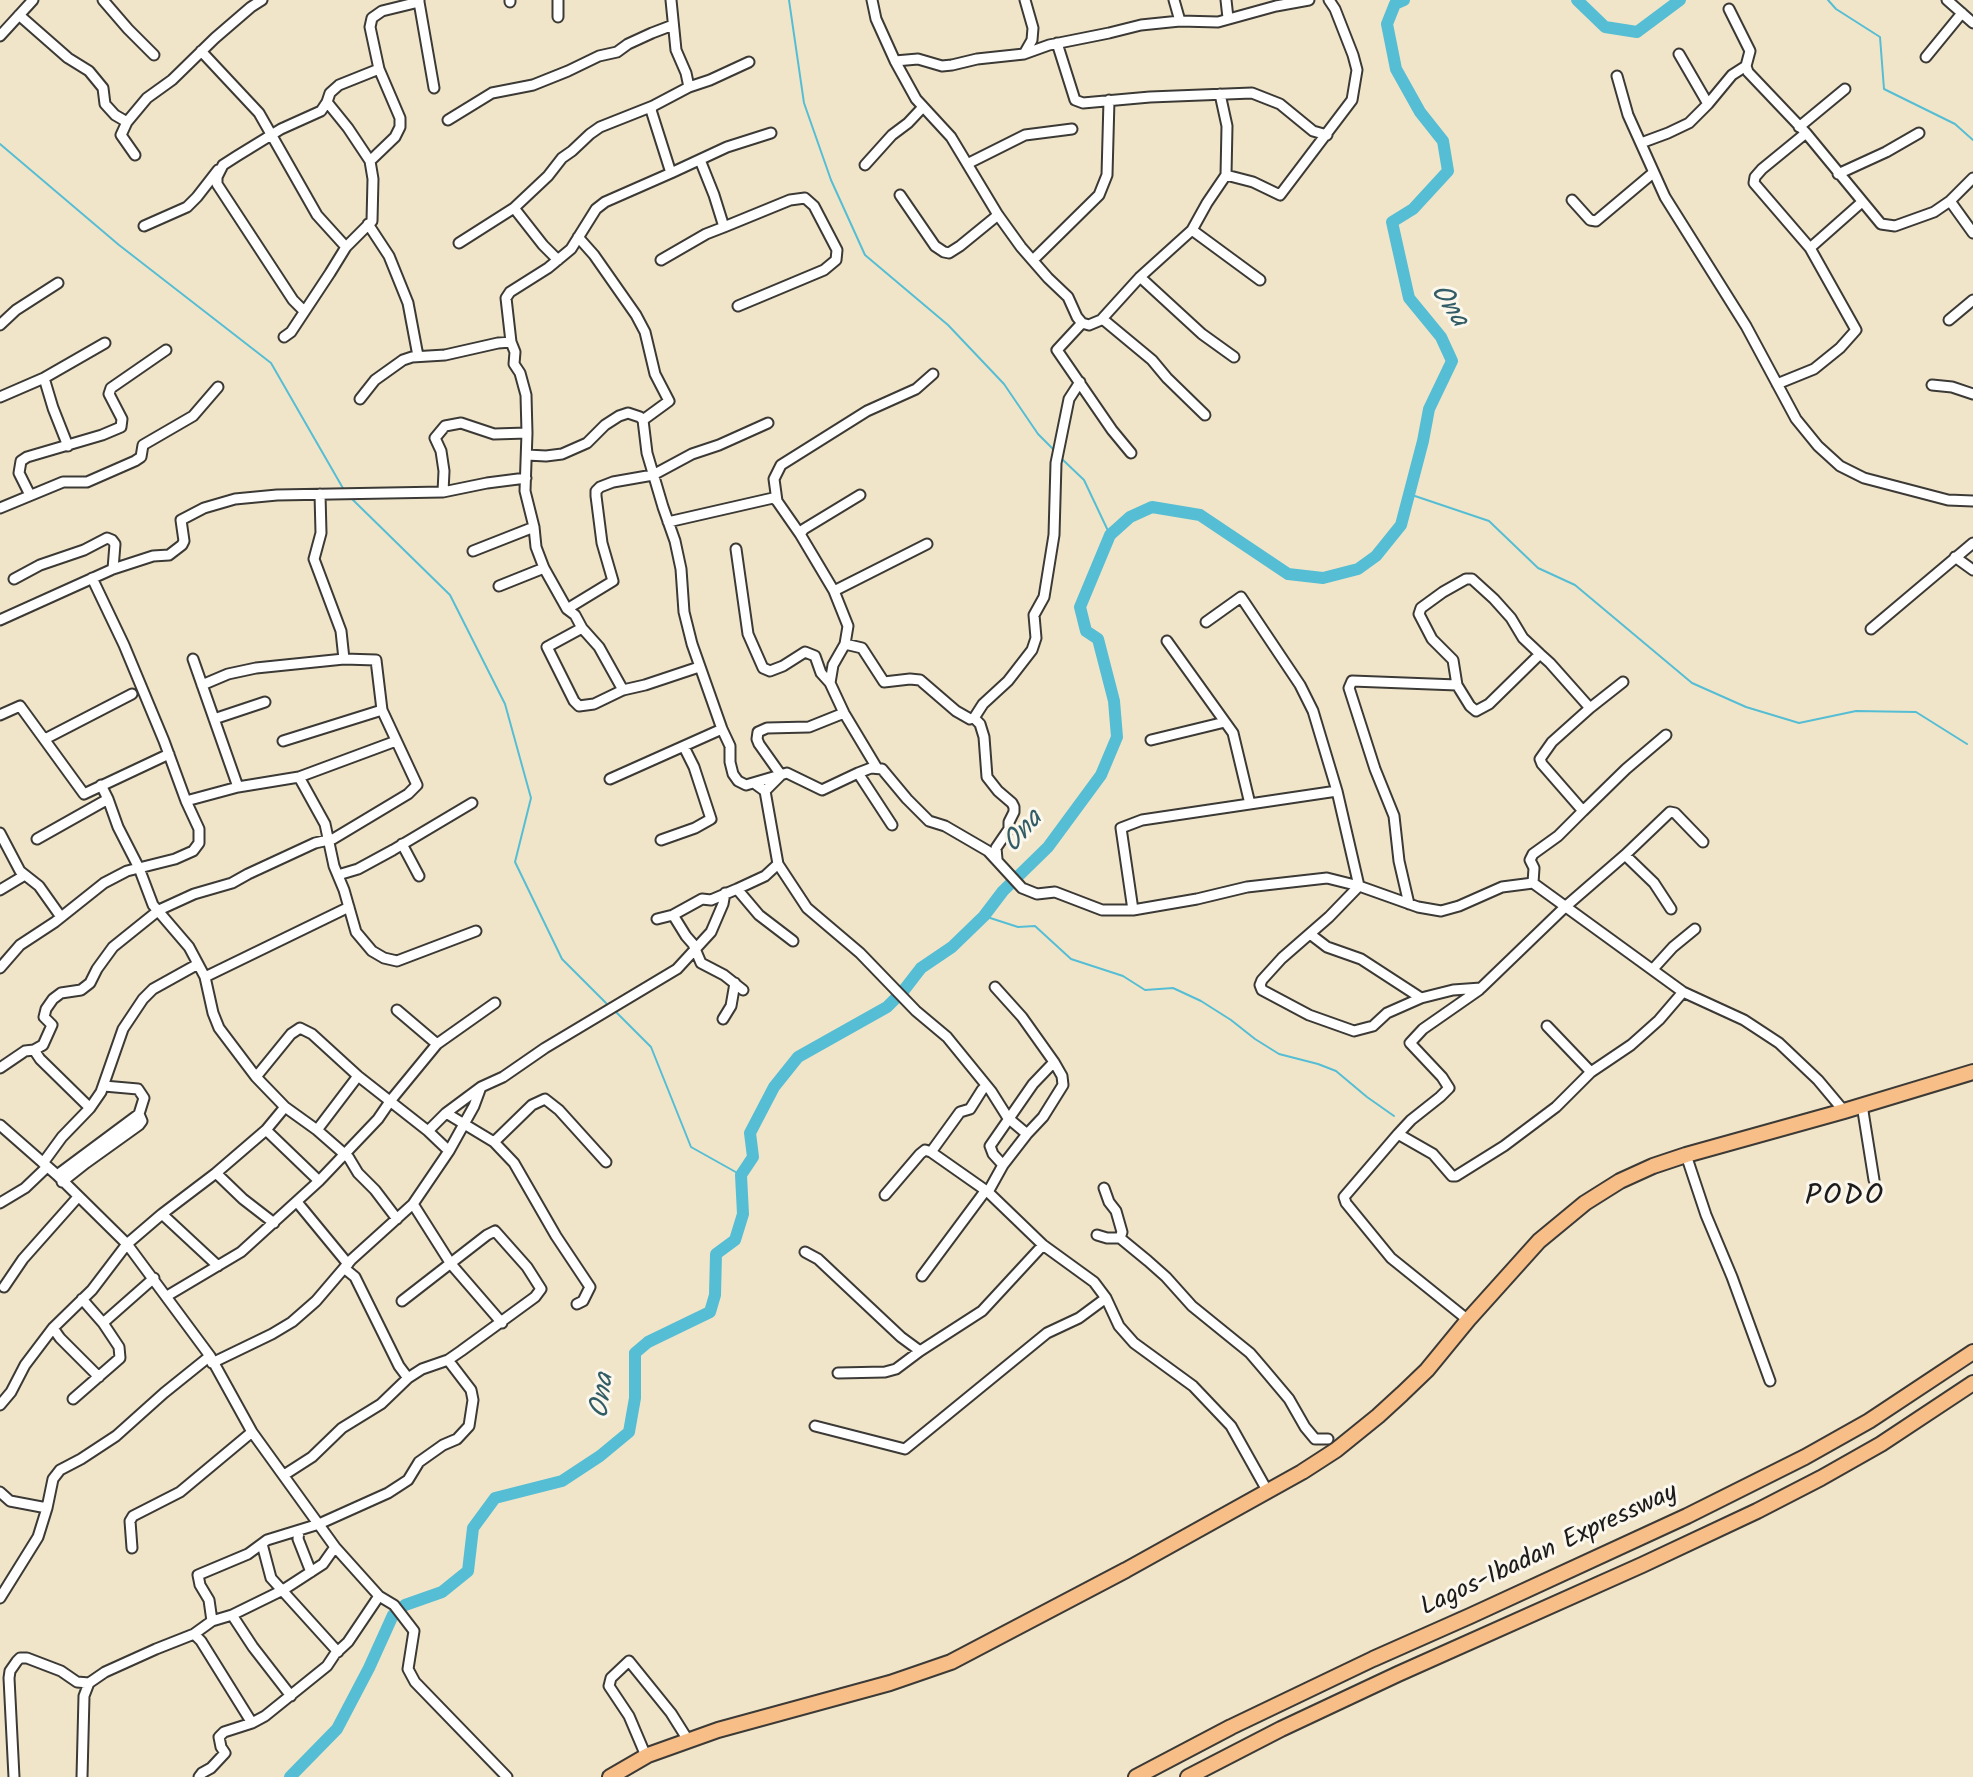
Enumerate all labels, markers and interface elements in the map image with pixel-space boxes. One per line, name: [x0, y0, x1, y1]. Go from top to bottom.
water label: Ona: [1420, 279, 1474, 335]
water label: Ona: [998, 805, 1052, 861]
district label: PODO: [1805, 1181, 1885, 1217]
water label: Ona: [586, 1372, 624, 1420]
street label: Lagos-Ibadan Expressway: [1417, 1479, 1683, 1625]

